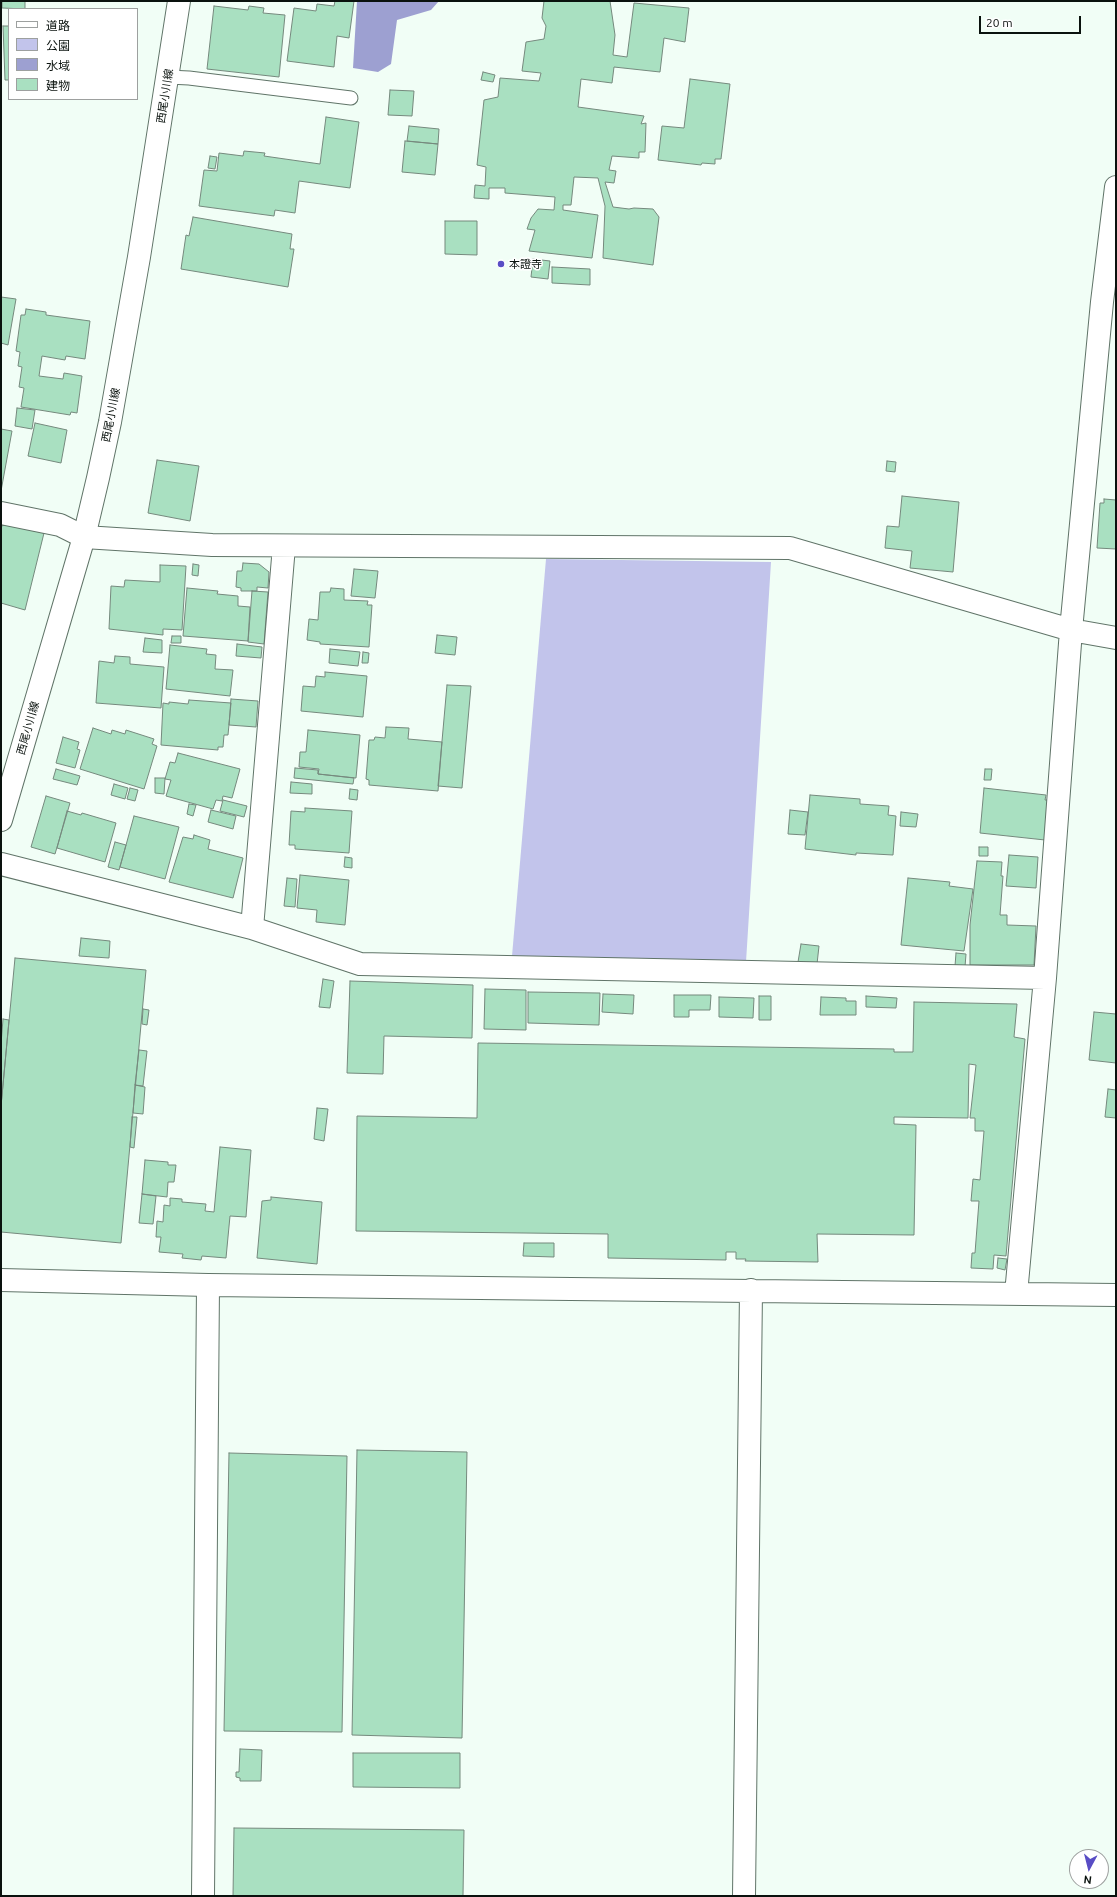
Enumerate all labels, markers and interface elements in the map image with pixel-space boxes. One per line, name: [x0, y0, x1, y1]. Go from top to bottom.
legend: [8, 8, 138, 100]
scale bar: [981, 8, 1083, 34]
text: 20 m: [986, 16, 1013, 29]
text: 道路: [46, 19, 70, 32]
text: 公園: [46, 39, 70, 52]
text: 水域: [46, 59, 70, 72]
street label: 西尾小川線: [154, 68, 176, 124]
text: 建物: [46, 79, 70, 92]
place label: 本證寺: [509, 257, 542, 271]
marker: 本證寺: [496, 259, 506, 269]
street label: 西尾小川線: [99, 387, 123, 443]
street label: 西尾小川線: [14, 700, 42, 756]
north arrow: [1069, 1849, 1109, 1889]
text: N: [1083, 1873, 1092, 1886]

